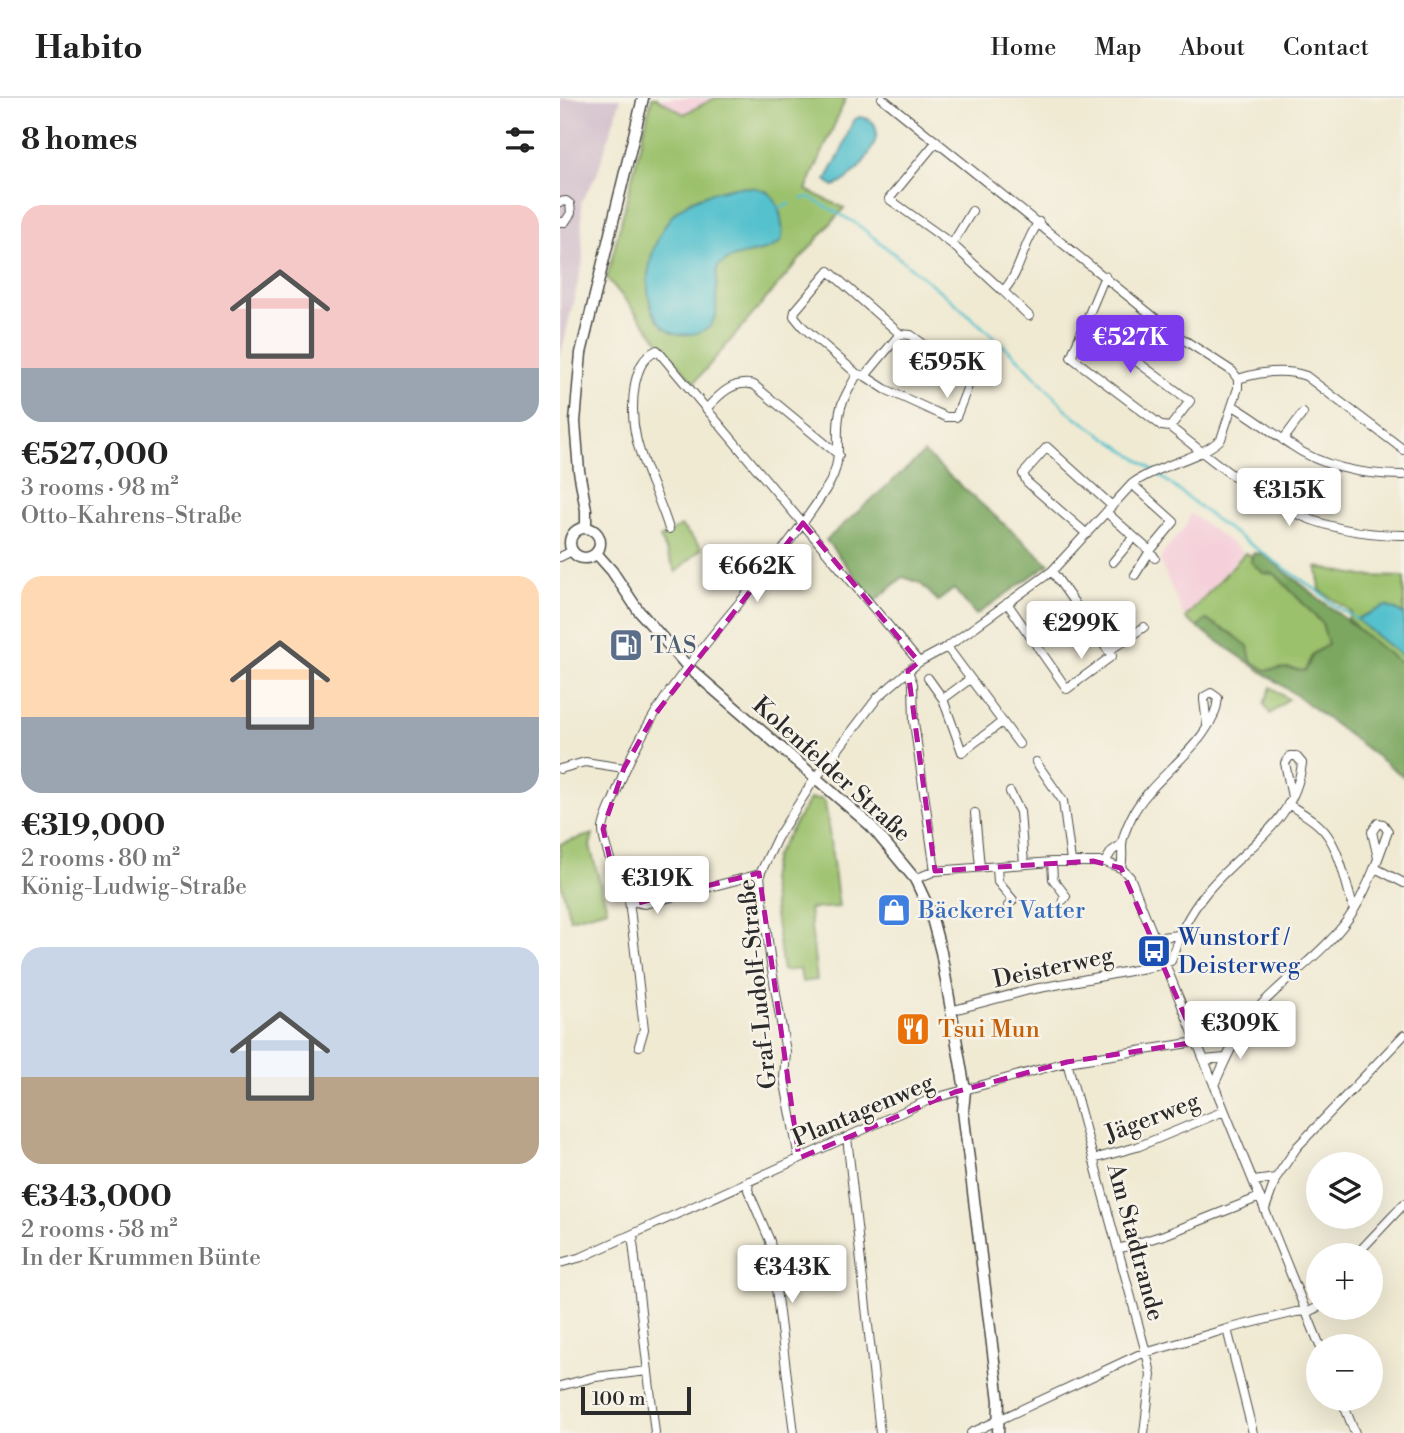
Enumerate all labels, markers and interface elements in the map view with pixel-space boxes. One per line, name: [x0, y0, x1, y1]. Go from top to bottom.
text: Habito: [35, 28, 143, 69]
text: Home: [991, 33, 1056, 63]
text: Map: [1094, 33, 1142, 63]
text: About: [1180, 33, 1245, 63]
text: Contact: [1283, 33, 1369, 63]
text: 8 homes: [21, 121, 137, 159]
icon: filters: [501, 121, 539, 159]
icon: home: [217, 251, 343, 377]
pin: €527K: [1081, 316, 1179, 375]
text: €527K: [1092, 324, 1168, 352]
pin: €595K: [898, 341, 996, 400]
text: €595K: [909, 349, 985, 377]
text: €527,000: [21, 436, 169, 474]
pin: €315K: [1240, 468, 1338, 528]
text: 3 rooms · 98 m²: [21, 474, 178, 502]
text: €315K: [1253, 477, 1325, 505]
text: Otto-Kahrens-Straße: [21, 502, 242, 530]
pin: €662K: [708, 545, 806, 604]
text: €662K: [719, 553, 795, 581]
pin: €299K: [1032, 602, 1130, 661]
text: €299K: [1043, 610, 1119, 638]
icon: home: [217, 622, 343, 748]
fuel station icon: TAS: [607, 626, 645, 664]
place label: TAS: [650, 631, 697, 661]
street label: Kolenfelder Straße: [746, 691, 917, 849]
text: €319,000: [21, 807, 165, 845]
text: 2 rooms · 80 m²: [21, 845, 180, 873]
pin: €319K: [608, 856, 706, 916]
text: €319K: [621, 865, 693, 893]
text: König-Ludwig-Straße: [21, 873, 247, 901]
street label: Graf-Ludolf-Straße: [732, 877, 784, 1090]
shop icon: Bäckerei Vatter: [875, 891, 913, 929]
place label: Bäckerei Vatter: [917, 896, 1085, 926]
place label: Wunstorf / Deisterweg: [1177, 923, 1301, 981]
bus stop icon: Wunstorf / Deisterweg: [1135, 932, 1173, 970]
street label: Deisterweg: [990, 941, 1117, 995]
icon: home: [217, 993, 343, 1119]
pin: €309K: [1191, 1002, 1289, 1061]
restaurant icon: Tsui Mun: [894, 1010, 932, 1048]
text: €309K: [1201, 1010, 1279, 1038]
place label: Tsui Mun: [938, 1015, 1040, 1045]
street label: Plantagenweg: [788, 1067, 939, 1154]
street label: Jägerweg: [1100, 1086, 1204, 1150]
map controls: [1306, 1152, 1383, 1411]
button: layers: [1306, 1152, 1383, 1229]
street label: Am Stadtrande: [1099, 1159, 1170, 1324]
text: €343,000: [21, 1178, 172, 1216]
text: 2 rooms · 58 m²: [21, 1216, 178, 1244]
button: +: [1306, 1243, 1383, 1320]
text: In der Krummen Bünte: [21, 1244, 261, 1272]
pin: €343K: [743, 1246, 841, 1305]
text: €343K: [753, 1254, 831, 1282]
button: −: [1306, 1334, 1383, 1411]
scale bar: [581, 1384, 691, 1416]
text: 100 m: [592, 1387, 645, 1411]

